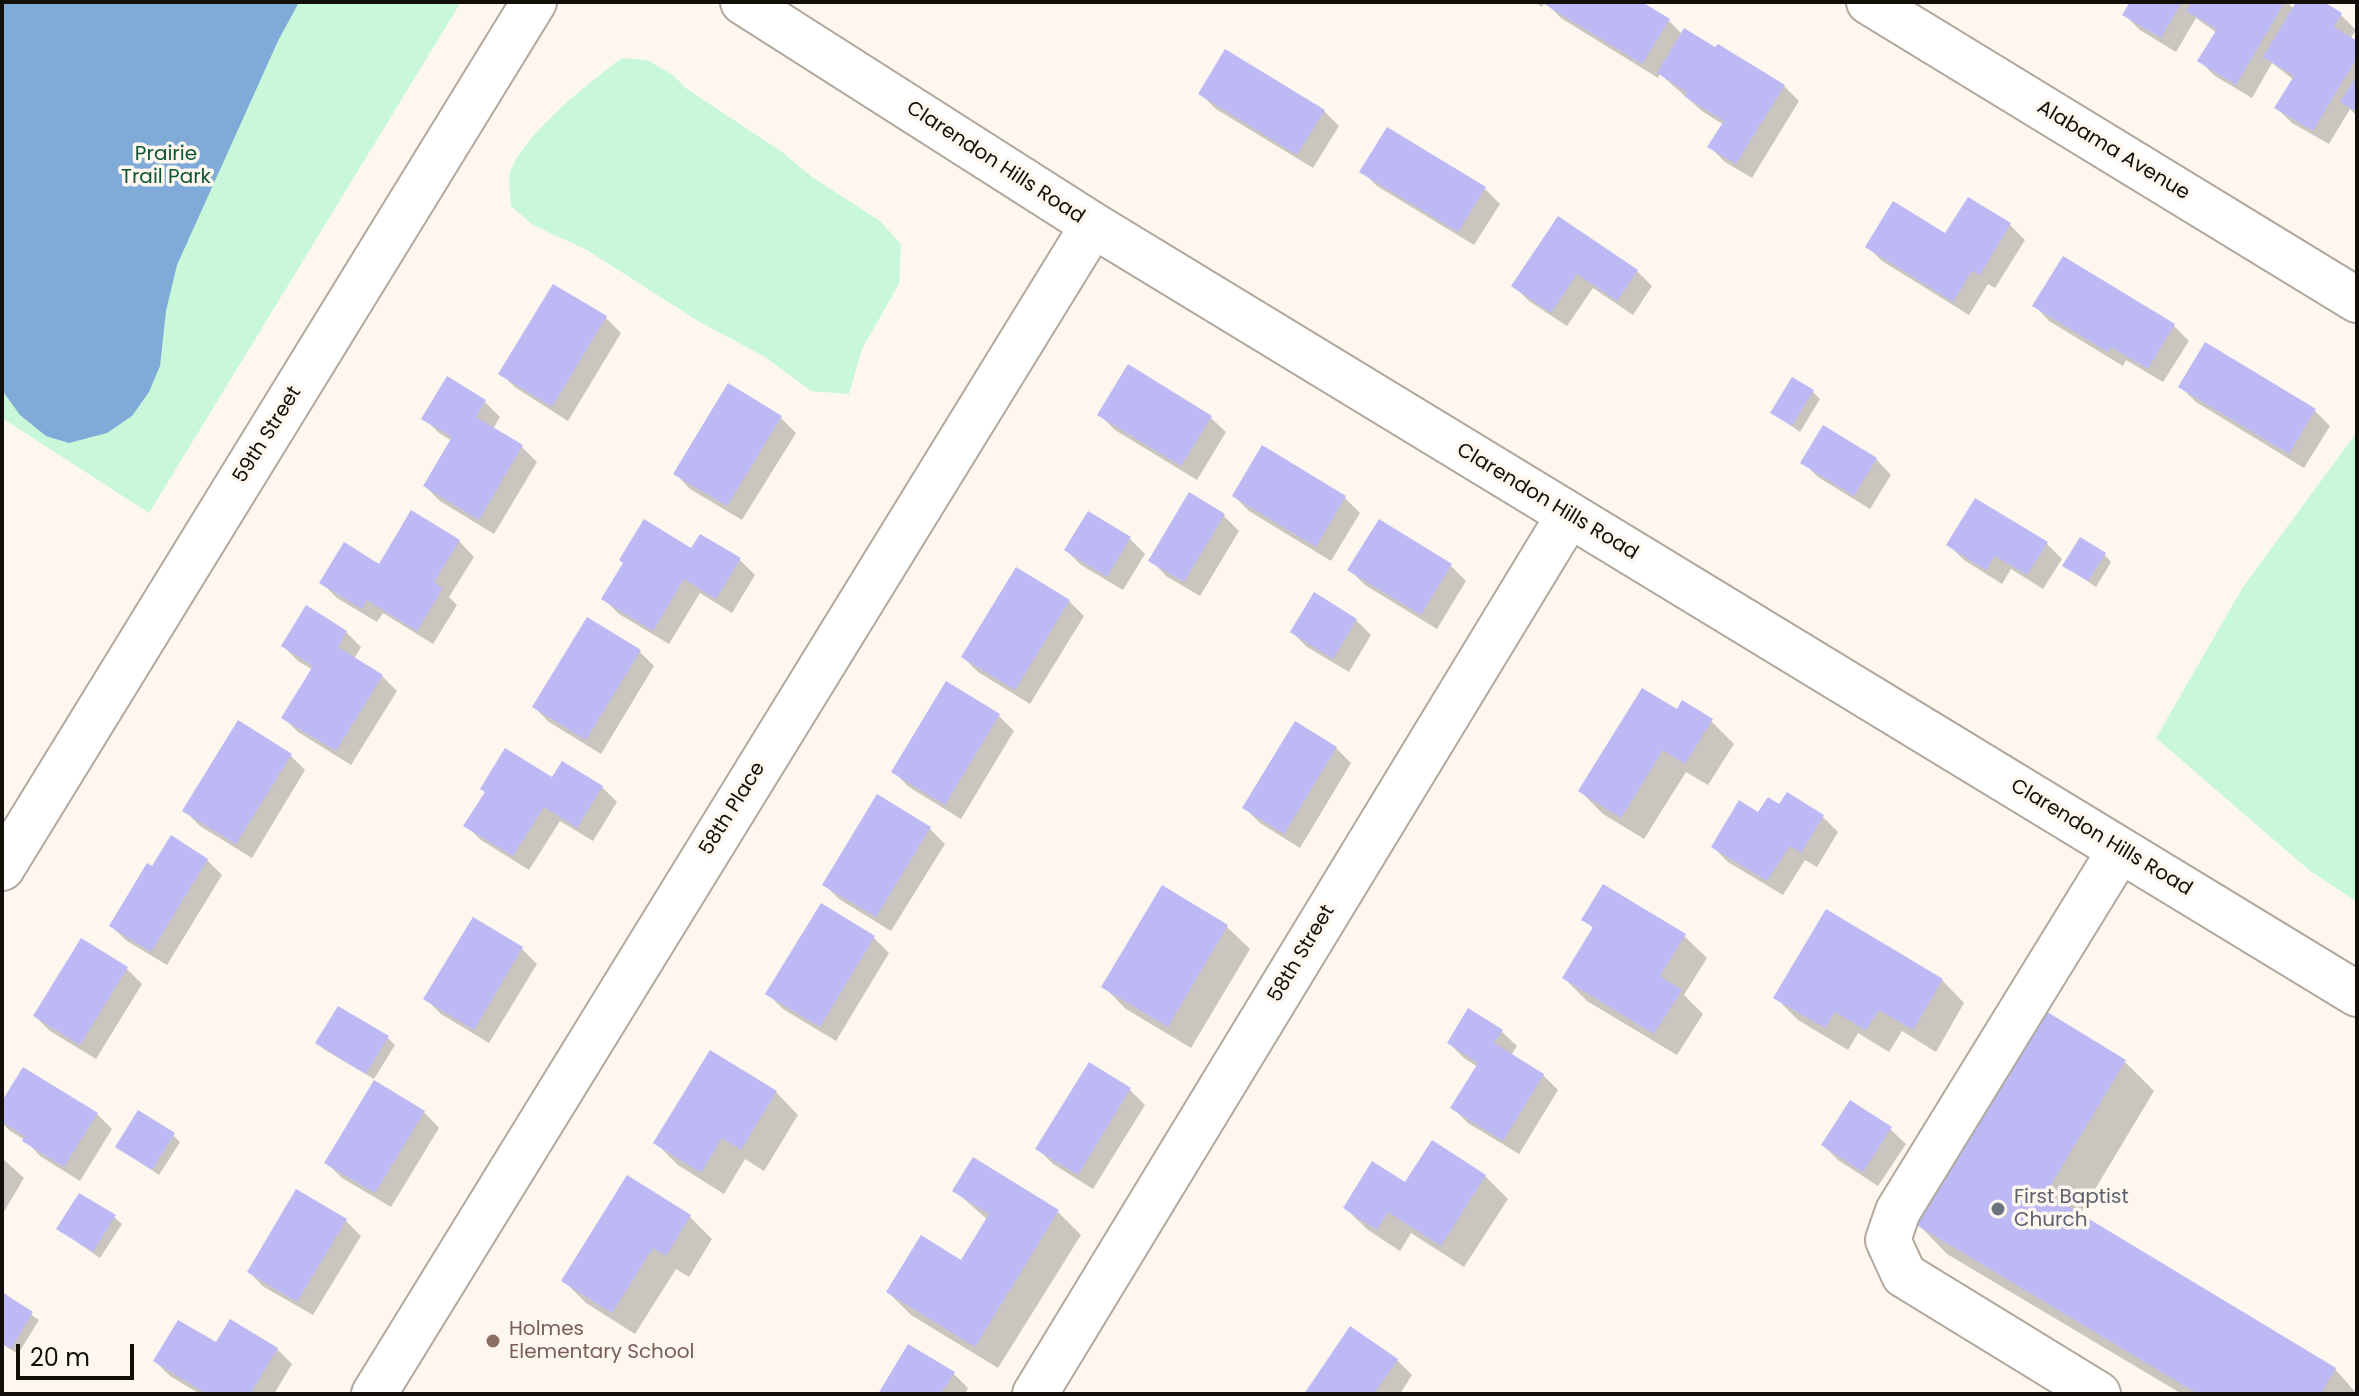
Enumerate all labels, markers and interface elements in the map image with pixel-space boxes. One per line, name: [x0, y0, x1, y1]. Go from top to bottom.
street label: Clarendon Hills Road: [902, 96, 1088, 230]
street label: Alabama Avenue: [2032, 96, 2194, 206]
park label: Prairie Trail Park: [121, 143, 211, 190]
street label: 59th Street: [229, 382, 307, 488]
street label: Clarendon Hills Road: [1452, 438, 1642, 566]
street label: 58th Place: [695, 758, 771, 860]
street label: Clarendon Hills Road: [2006, 774, 2196, 902]
street label: 58th Street: [1264, 901, 1340, 1007]
place label: First Baptist Church: [2014, 1186, 2129, 1233]
marker: First Baptist Church: [1989, 1200, 2007, 1218]
place label: Holmes Elementary School: [509, 1318, 694, 1365]
scale bar: [20, 1328, 138, 1378]
marker: Holmes Elementary School: [484, 1332, 502, 1350]
text: 20 m: [30, 1341, 90, 1374]

